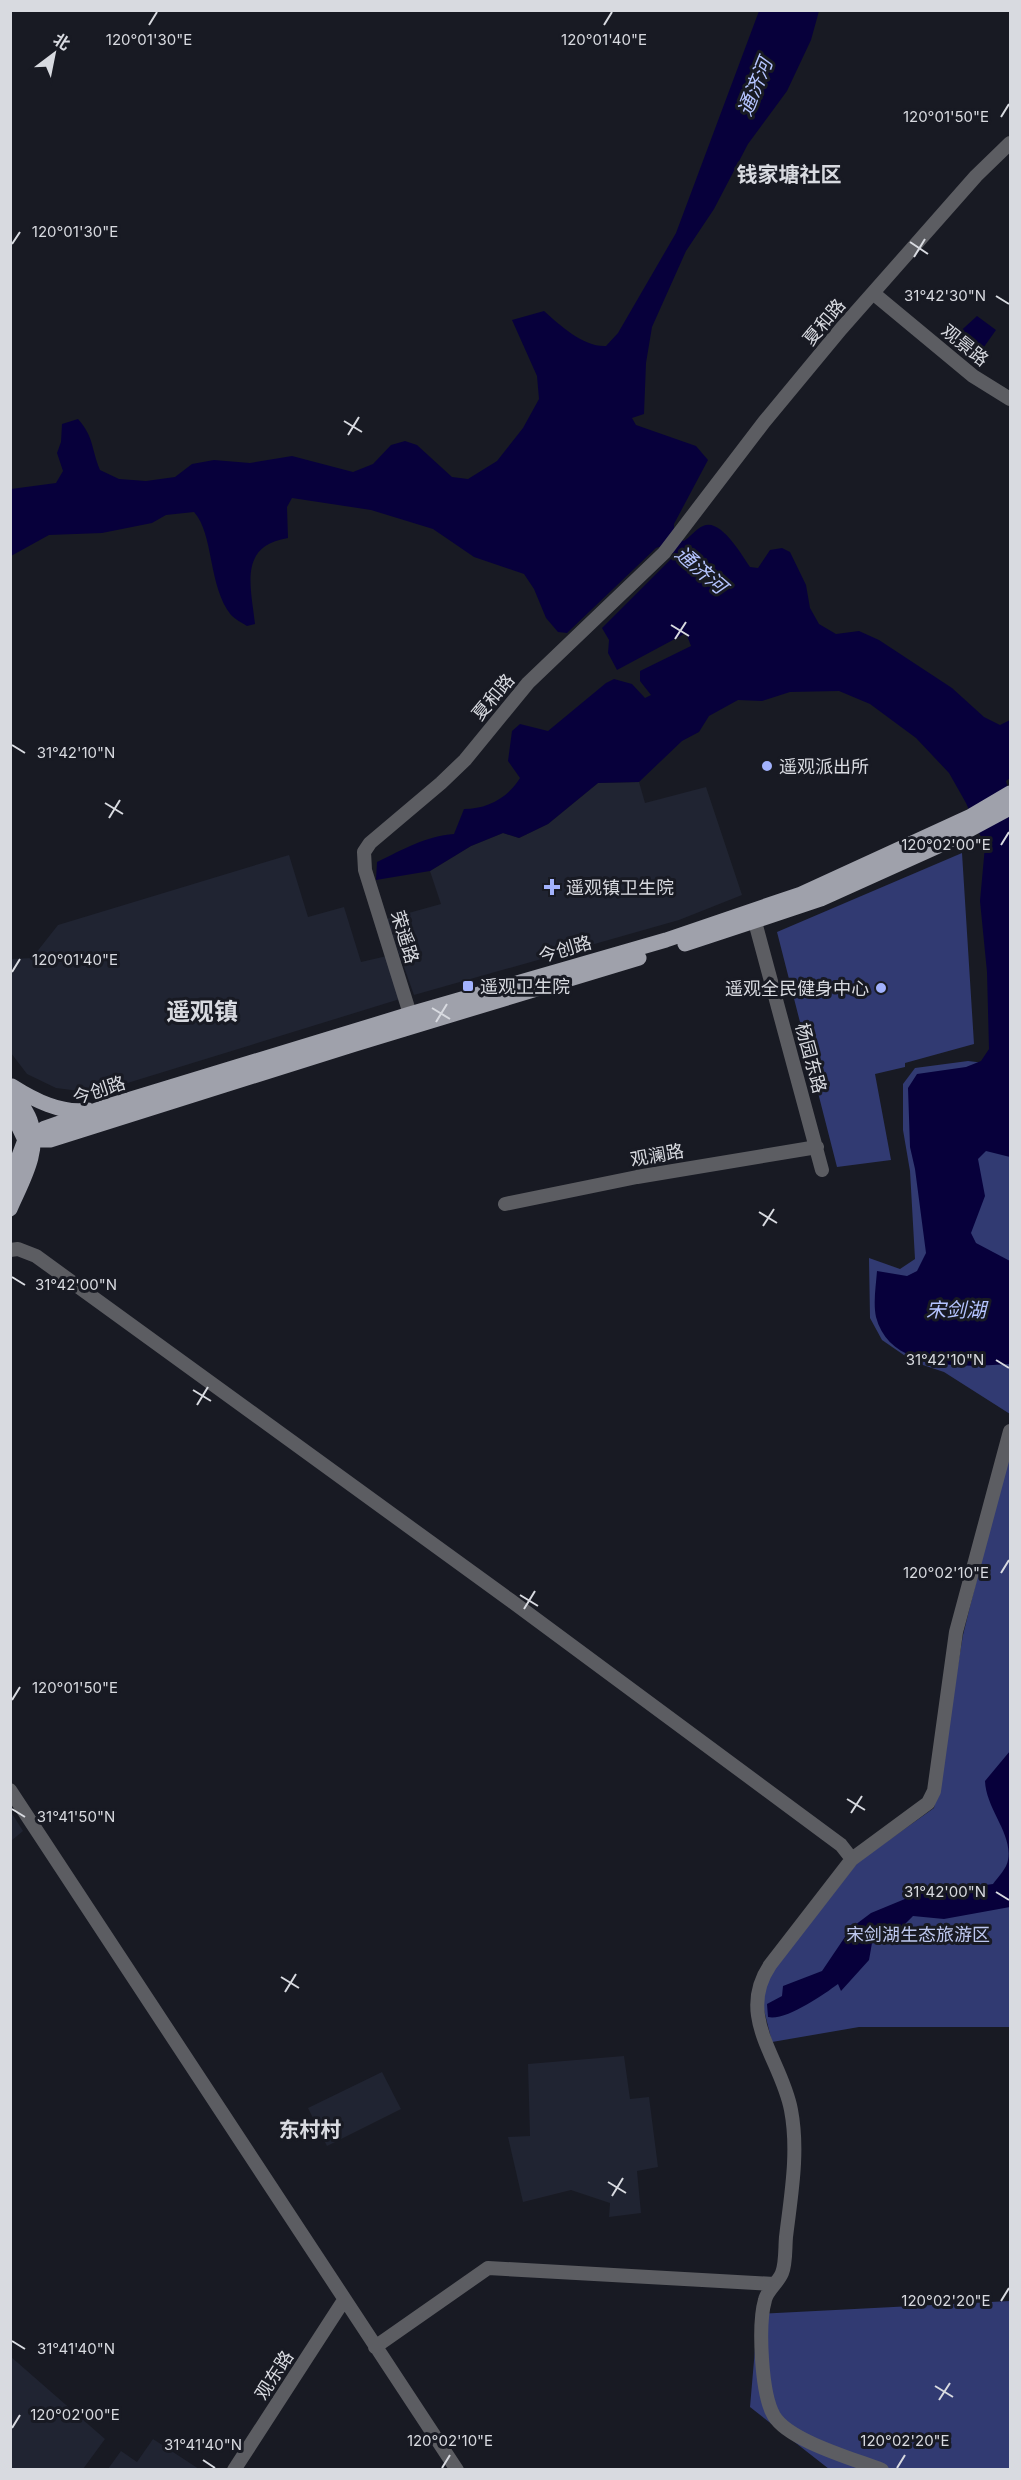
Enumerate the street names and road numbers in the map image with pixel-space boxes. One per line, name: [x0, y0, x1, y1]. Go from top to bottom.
street label: 夏和路: [799, 295, 849, 349]
street label: 观景路: [937, 320, 993, 370]
street label: 夏和路: [468, 670, 518, 724]
street label: 荣遥路: [387, 908, 423, 966]
street label: 今创路: [536, 931, 594, 967]
street label: 杨园东路: [792, 1021, 830, 1095]
street label: 今创路: [70, 1072, 128, 1108]
street label: 观澜路: [629, 1140, 685, 1170]
street label: 观东路: [250, 2347, 298, 2403]

